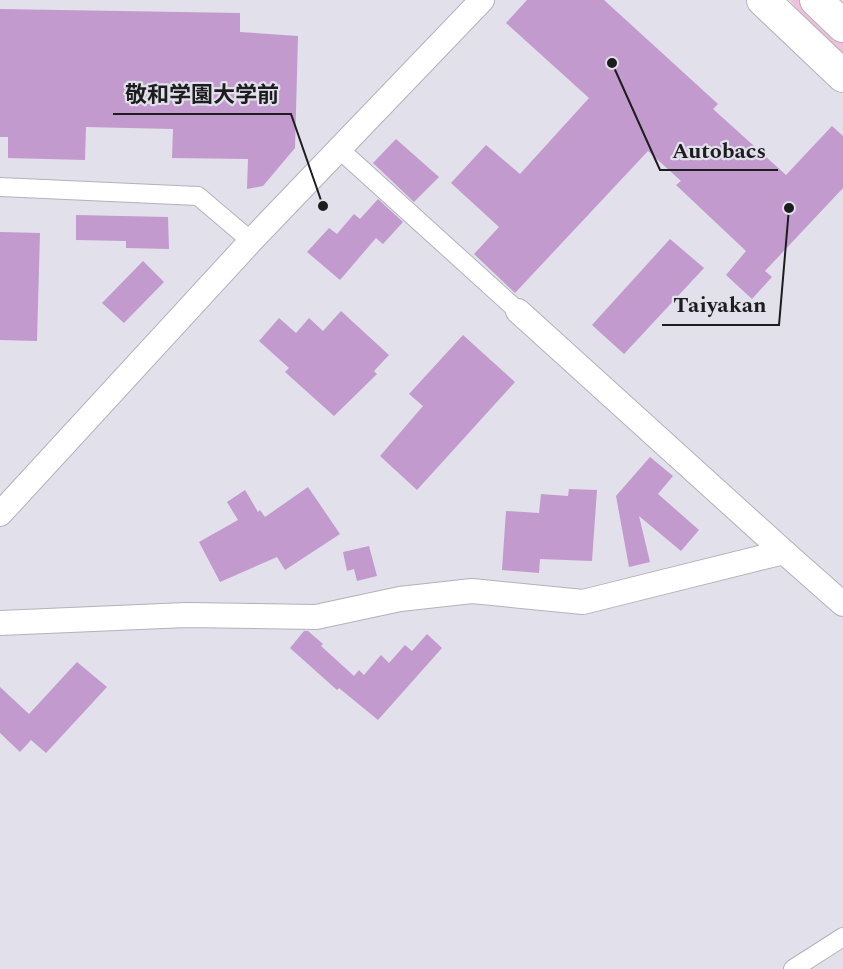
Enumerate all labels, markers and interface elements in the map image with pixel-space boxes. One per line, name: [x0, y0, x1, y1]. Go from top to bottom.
callout: 敬和学園大学前: [113, 74, 291, 114]
text: 敬和学園大学前: [125, 79, 279, 112]
callout: Autobacs: [660, 130, 778, 170]
text: Autobacs: [672, 135, 766, 168]
callout: Taiyakan: [662, 285, 779, 325]
text: Taiyakan: [673, 289, 767, 322]

